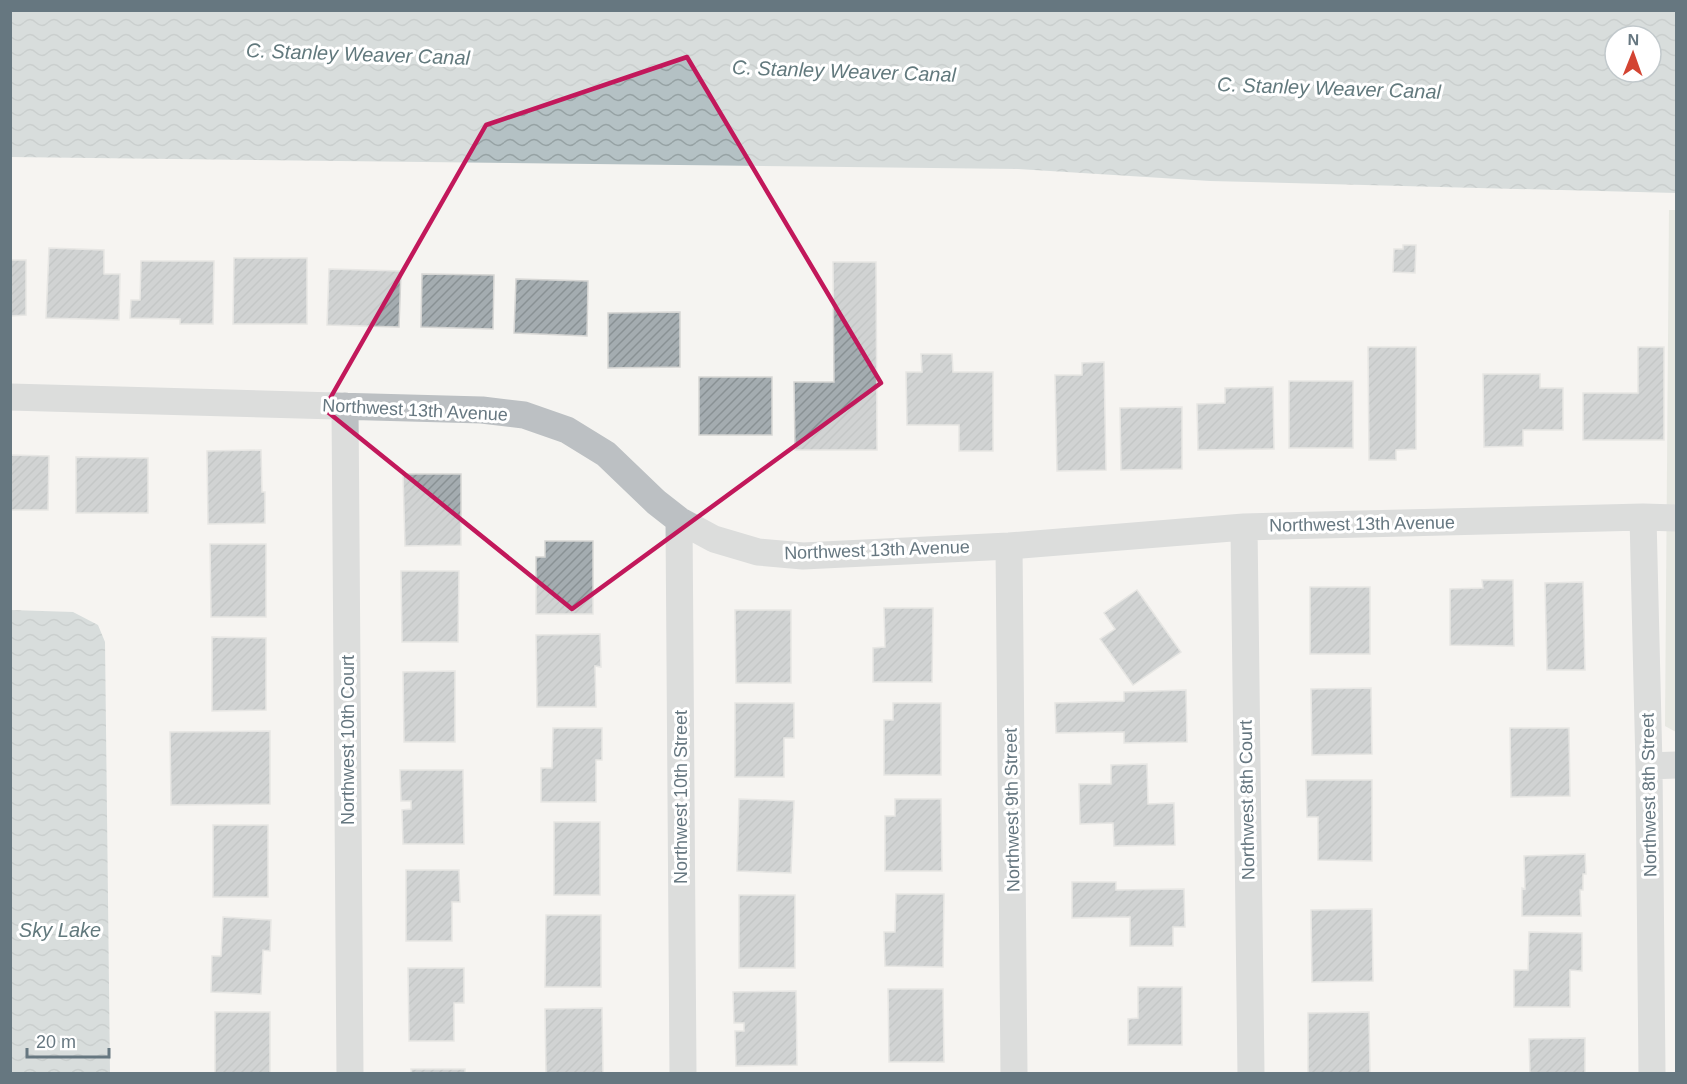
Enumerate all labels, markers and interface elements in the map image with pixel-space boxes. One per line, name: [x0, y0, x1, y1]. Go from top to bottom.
north arrow: [1603, 24, 1663, 84]
text: N: [1627, 31, 1639, 48]
water label: C. Stanley Weaver Canal: [246, 39, 471, 69]
water label: C. Stanley Weaver Canal: [732, 56, 957, 86]
water label: C. Stanley Weaver Canal: [1217, 73, 1442, 103]
street label: Northwest 13th Avenue: [322, 395, 508, 425]
street label: Northwest 13th Avenue: [1269, 512, 1455, 536]
street label: Northwest 13th Avenue: [784, 537, 970, 563]
street label: Northwest 10th Court: [338, 655, 358, 825]
street label: Northwest 10th Street: [671, 710, 691, 884]
street label: Northwest 8th Street: [1638, 713, 1660, 877]
street label: Northwest 8th Court: [1236, 720, 1258, 880]
street label: Northwest 9th Street: [1001, 728, 1023, 892]
water label: Sky Lake: [19, 919, 101, 941]
scale bar: [27, 1021, 110, 1059]
text: 20 m: [36, 1032, 76, 1052]

